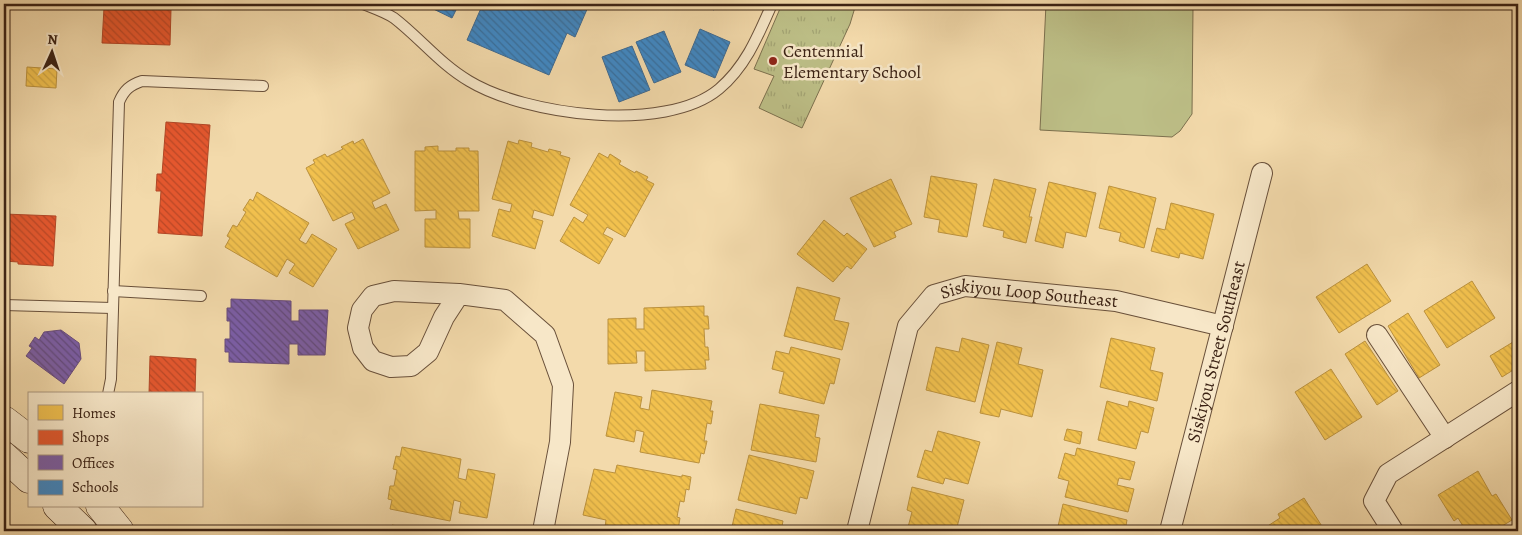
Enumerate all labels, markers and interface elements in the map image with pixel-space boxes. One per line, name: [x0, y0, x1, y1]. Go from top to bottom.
north arrow: [28, 28, 78, 78]
text: N: [47, 30, 58, 49]
place label: Centennial Elementary School: [783, 39, 921, 84]
marker: Centennial Elementary School: [767, 55, 779, 67]
street label: Siskiyou Street Southeast: [1181, 258, 1251, 445]
street label: Siskiyou Loop Southeast: [937, 274, 1119, 313]
legend: [28, 392, 202, 508]
text: Homes: [72, 403, 116, 423]
text: Shops: [72, 427, 109, 447]
text: Offices: [72, 453, 115, 473]
text: Schools: [72, 477, 119, 497]

